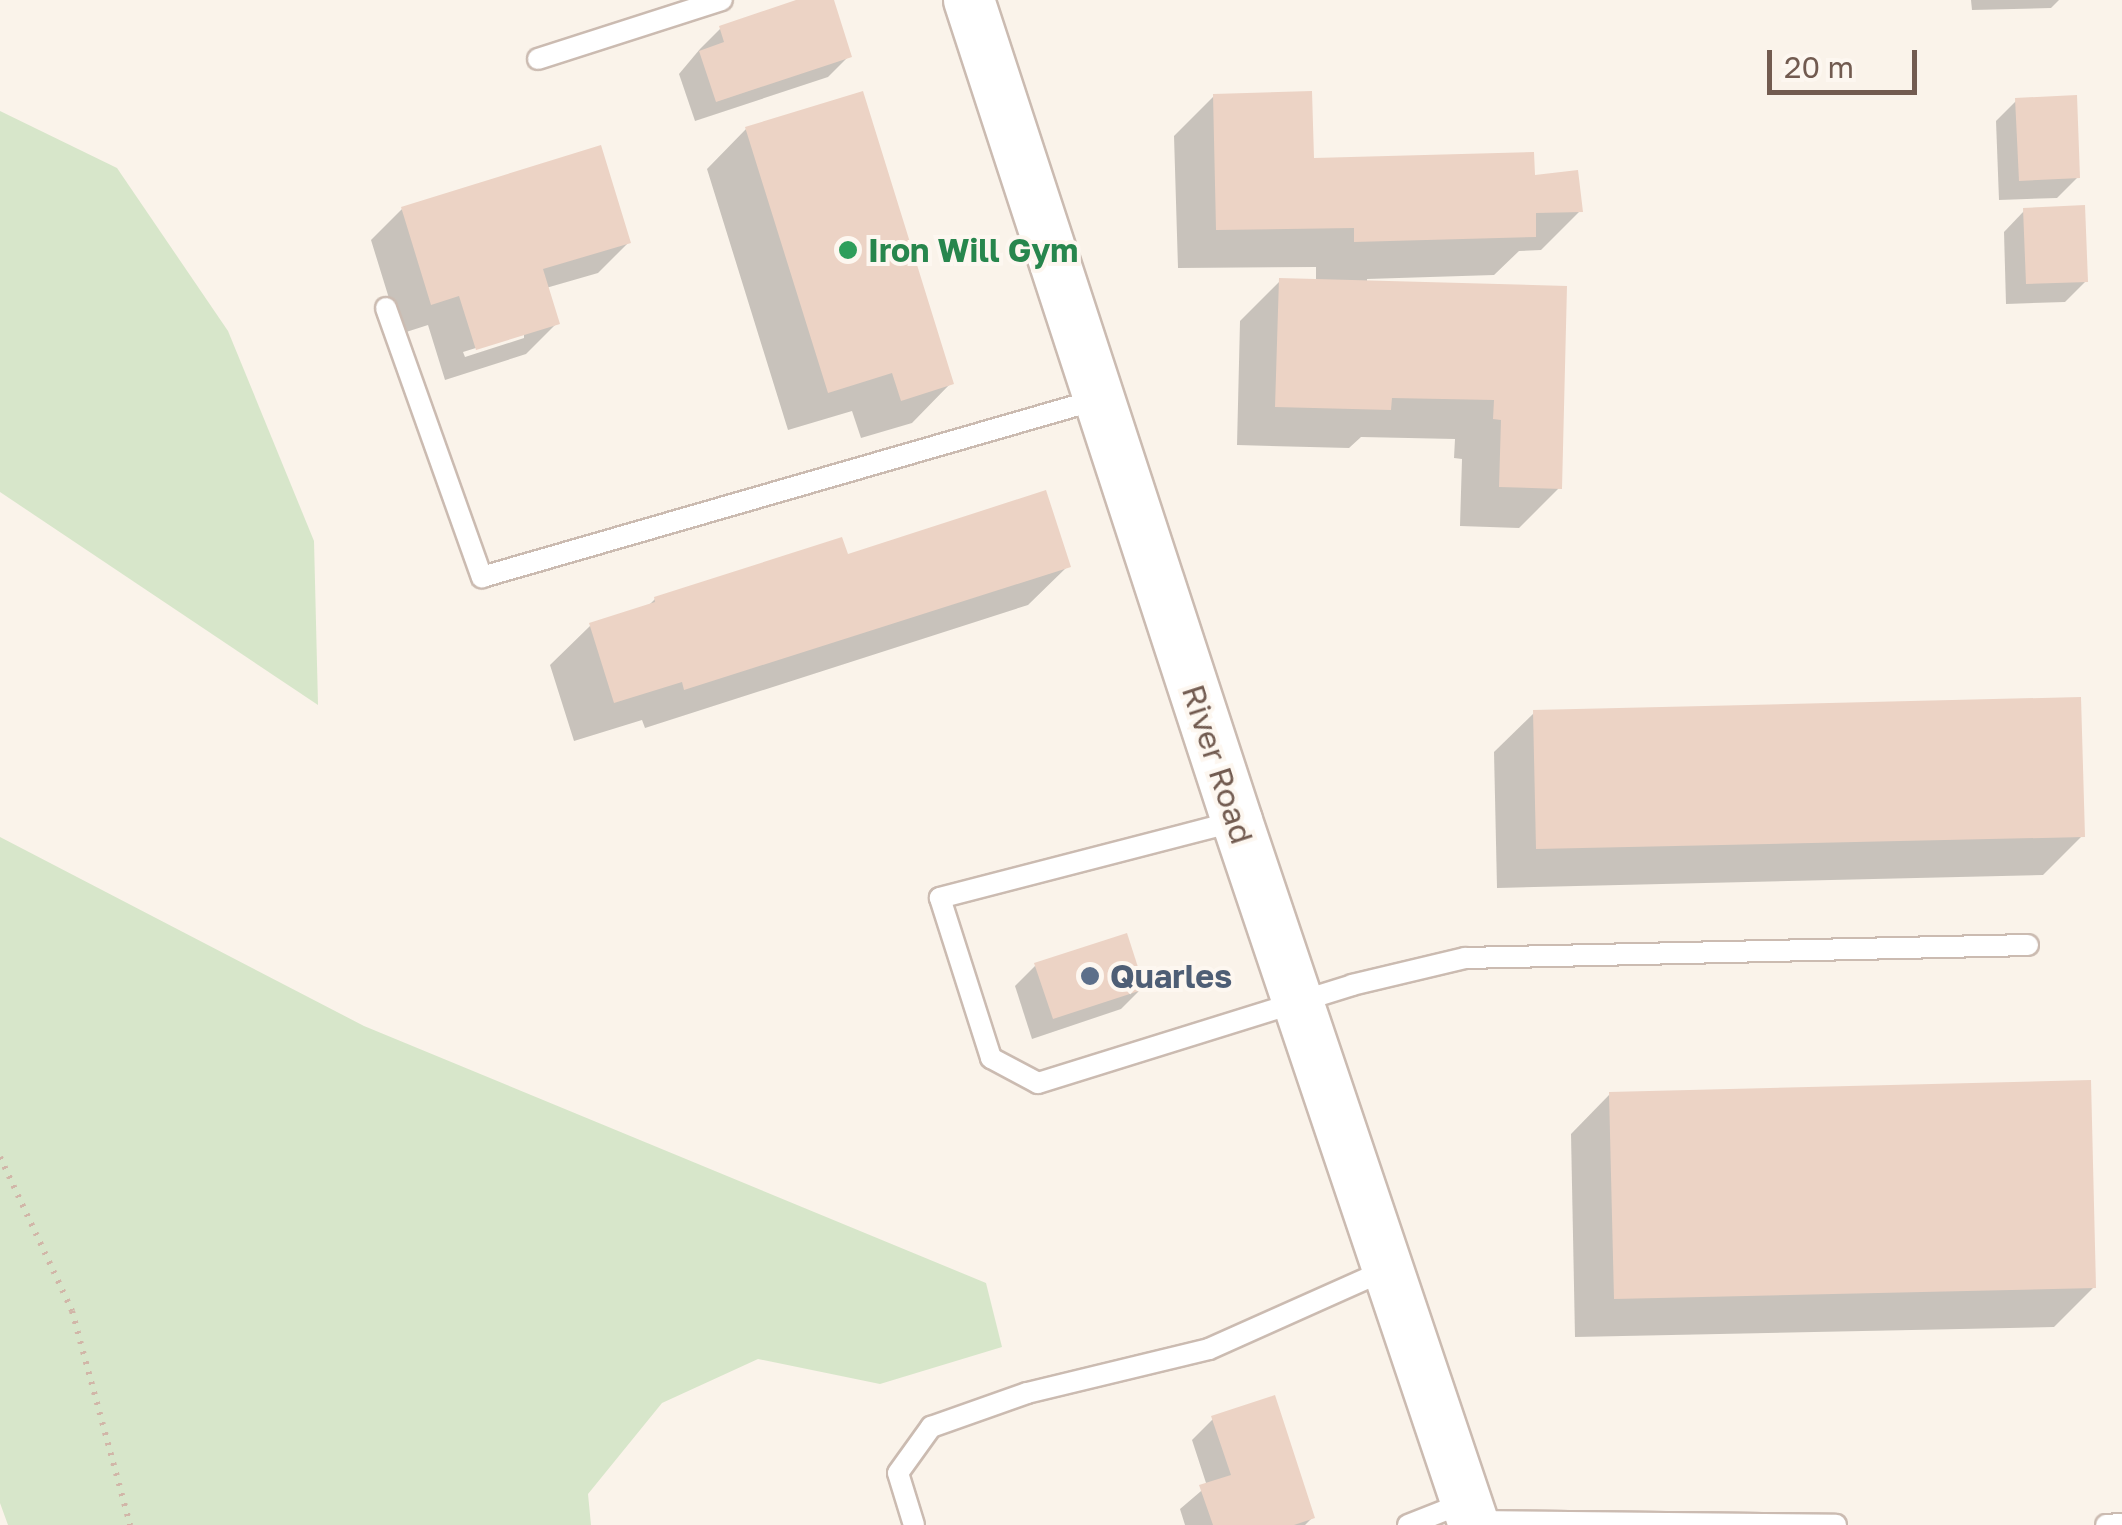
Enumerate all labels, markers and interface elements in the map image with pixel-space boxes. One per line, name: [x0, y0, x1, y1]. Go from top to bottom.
scale bar: [1772, 30, 1922, 92]
text: 20 m: [1784, 49, 1854, 85]
place label: Iron Will Gym: [868, 231, 1078, 269]
marker: Iron Will Gym: [837, 239, 859, 261]
street label: River Road: [1174, 680, 1262, 848]
place label: Quarles: [1110, 957, 1232, 995]
marker: Quarles: [1079, 965, 1101, 987]

